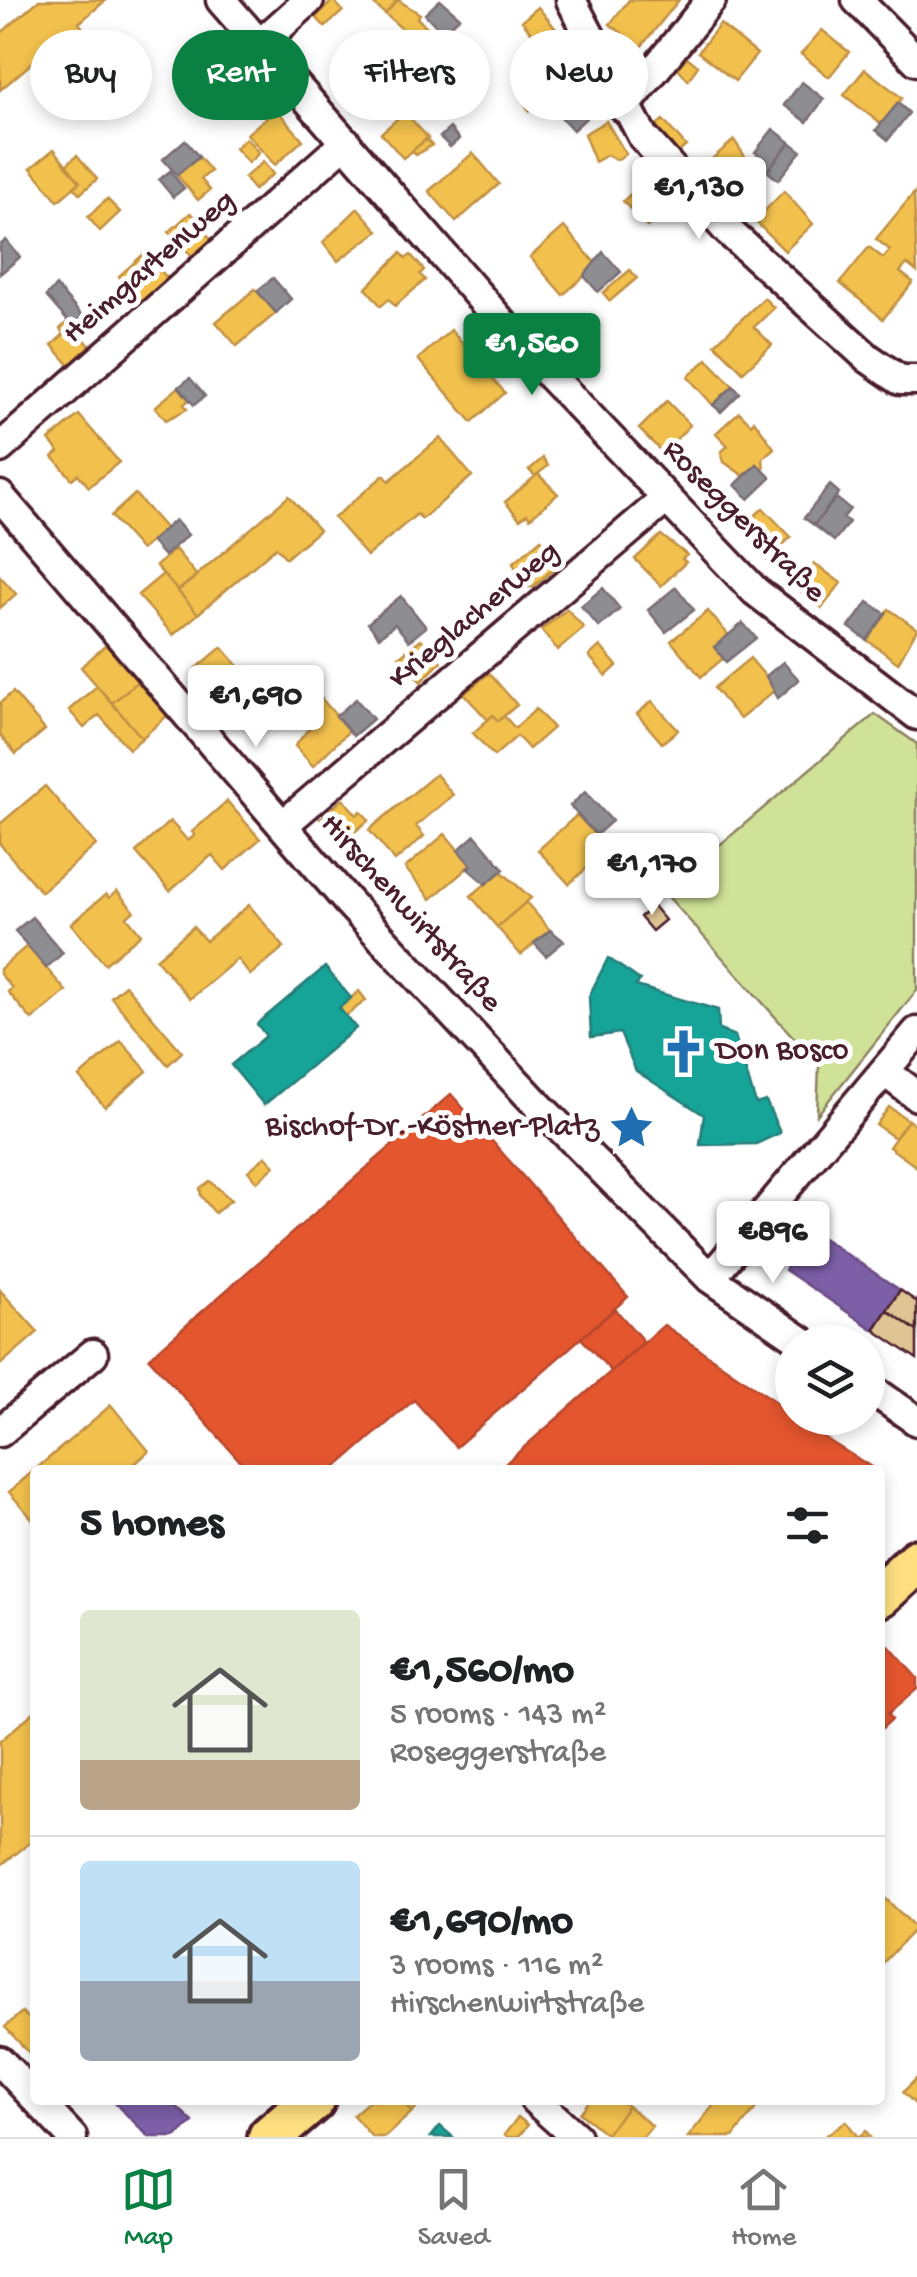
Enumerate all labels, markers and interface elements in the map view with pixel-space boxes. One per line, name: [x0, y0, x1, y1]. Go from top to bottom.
chip: Buy: [30, 30, 152, 120]
chip: Rent: [172, 30, 309, 120]
chip: Filters: [329, 30, 490, 120]
chip: New: [510, 30, 648, 120]
pin: €1,130: [618, 157, 780, 242]
text: €1,130: [654, 170, 744, 208]
street label: Heimgartenweg: [56, 183, 244, 353]
pin: €1,560: [451, 313, 613, 398]
text: €1,560: [485, 326, 579, 364]
street label: Roseggerstraße: [653, 432, 833, 612]
street label: Krieglacherweg: [382, 534, 568, 698]
pin: €1,690: [175, 665, 337, 750]
text: €1,690: [210, 678, 302, 716]
street label: Hirschenwirtstraße: [311, 807, 509, 1021]
pin: €1,170: [571, 833, 733, 918]
text: €1,170: [607, 846, 697, 884]
church icon: Don Bosco: [659, 1028, 707, 1076]
place label: Don Bosco: [714, 1033, 848, 1071]
place icon: Bischof-Dr.-Köstner-Platz: [608, 1104, 656, 1152]
place label: Bischof-Dr.-Köstner-Platz: [264, 1109, 600, 1147]
pin: €896: [714, 1201, 832, 1286]
text: €896: [739, 1214, 807, 1252]
map controls: [775, 1325, 885, 1435]
button: layers: [775, 1325, 885, 1435]
icon: filters: [780, 1498, 835, 1553]
text: 5 homes: [80, 1501, 223, 1550]
text: €1,560/mo: [390, 1648, 574, 1697]
icon: home: [160, 1650, 280, 1770]
text: 5 rooms · 143 m²: [390, 1697, 606, 1735]
text: Roseggerstraße: [390, 1735, 606, 1773]
text: €1,690/mo: [390, 1899, 573, 1948]
icon: home: [160, 1901, 280, 2021]
text: 3 rooms · 116 m²: [390, 1948, 603, 1986]
text: Hirschenwirtstraße: [390, 1986, 644, 2024]
tab: Map: [121, 2162, 176, 2255]
tab: Saved: [418, 2162, 489, 2255]
tab: Home: [731, 2162, 796, 2255]

